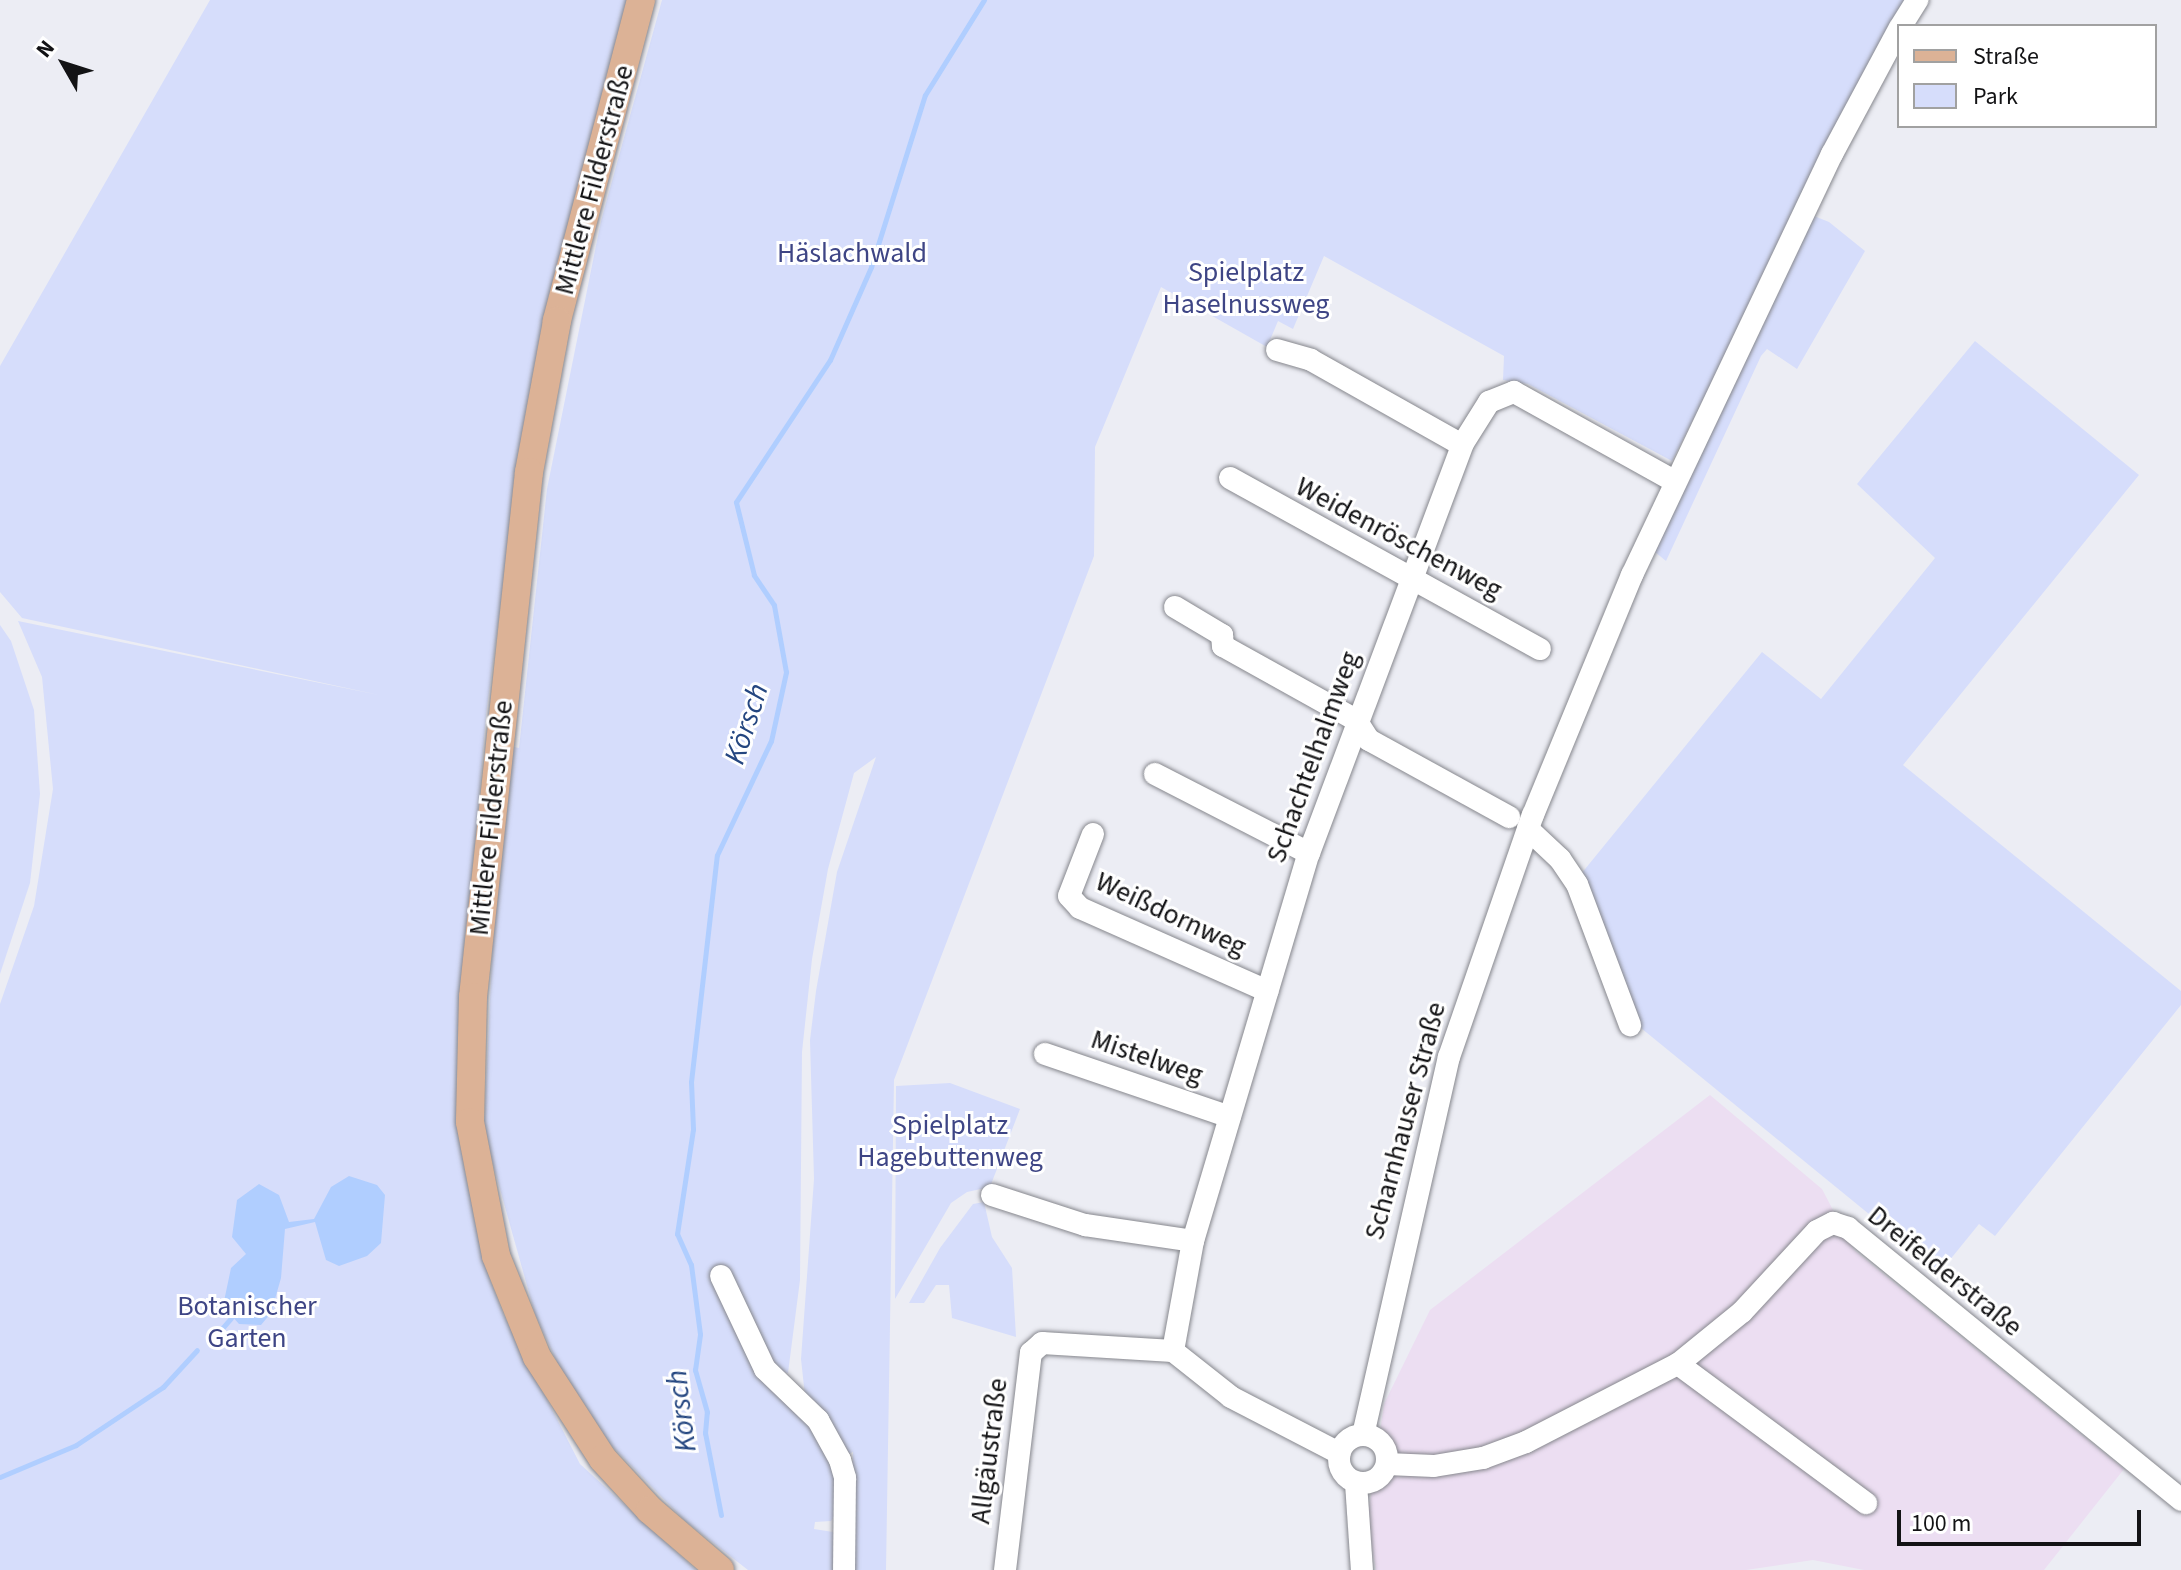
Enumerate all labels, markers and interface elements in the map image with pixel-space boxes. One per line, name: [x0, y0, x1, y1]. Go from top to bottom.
north arrow: [24, 24, 104, 104]
legend: [1897, 24, 2157, 128]
text: N: [28, 33, 62, 65]
text: Straße: [1973, 39, 2039, 74]
street label: Mittlere Filderstraße: [547, 62, 641, 298]
text: Park: [1973, 79, 2018, 114]
park label: Häslachwald: [777, 236, 927, 270]
park label: Spielplatz Haselnussweg: [1163, 255, 1329, 321]
street label: Weidenröschenweg: [1290, 469, 1508, 607]
street label: Schachtelhalmweg: [1259, 647, 1367, 867]
water label: Körsch: [717, 679, 777, 769]
street label: Mittlere Filderstraße: [462, 699, 520, 937]
street label: Weißdornweg: [1090, 864, 1252, 964]
street label: Scharnhauser Straße: [1357, 999, 1453, 1243]
street label: Mistelweg: [1087, 1022, 1207, 1092]
park label: Spielplatz Hagebuttenweg: [857, 1108, 1043, 1174]
street label: Dreifelderstraße: [1861, 1198, 2029, 1344]
park label: Botanischer Garten: [177, 1289, 317, 1355]
water label: Körsch: [659, 1368, 705, 1454]
street label: Allgäustraße: [963, 1376, 1015, 1526]
scale bar: [1901, 1494, 2145, 1544]
text: 100 m: [1911, 1506, 1971, 1541]

